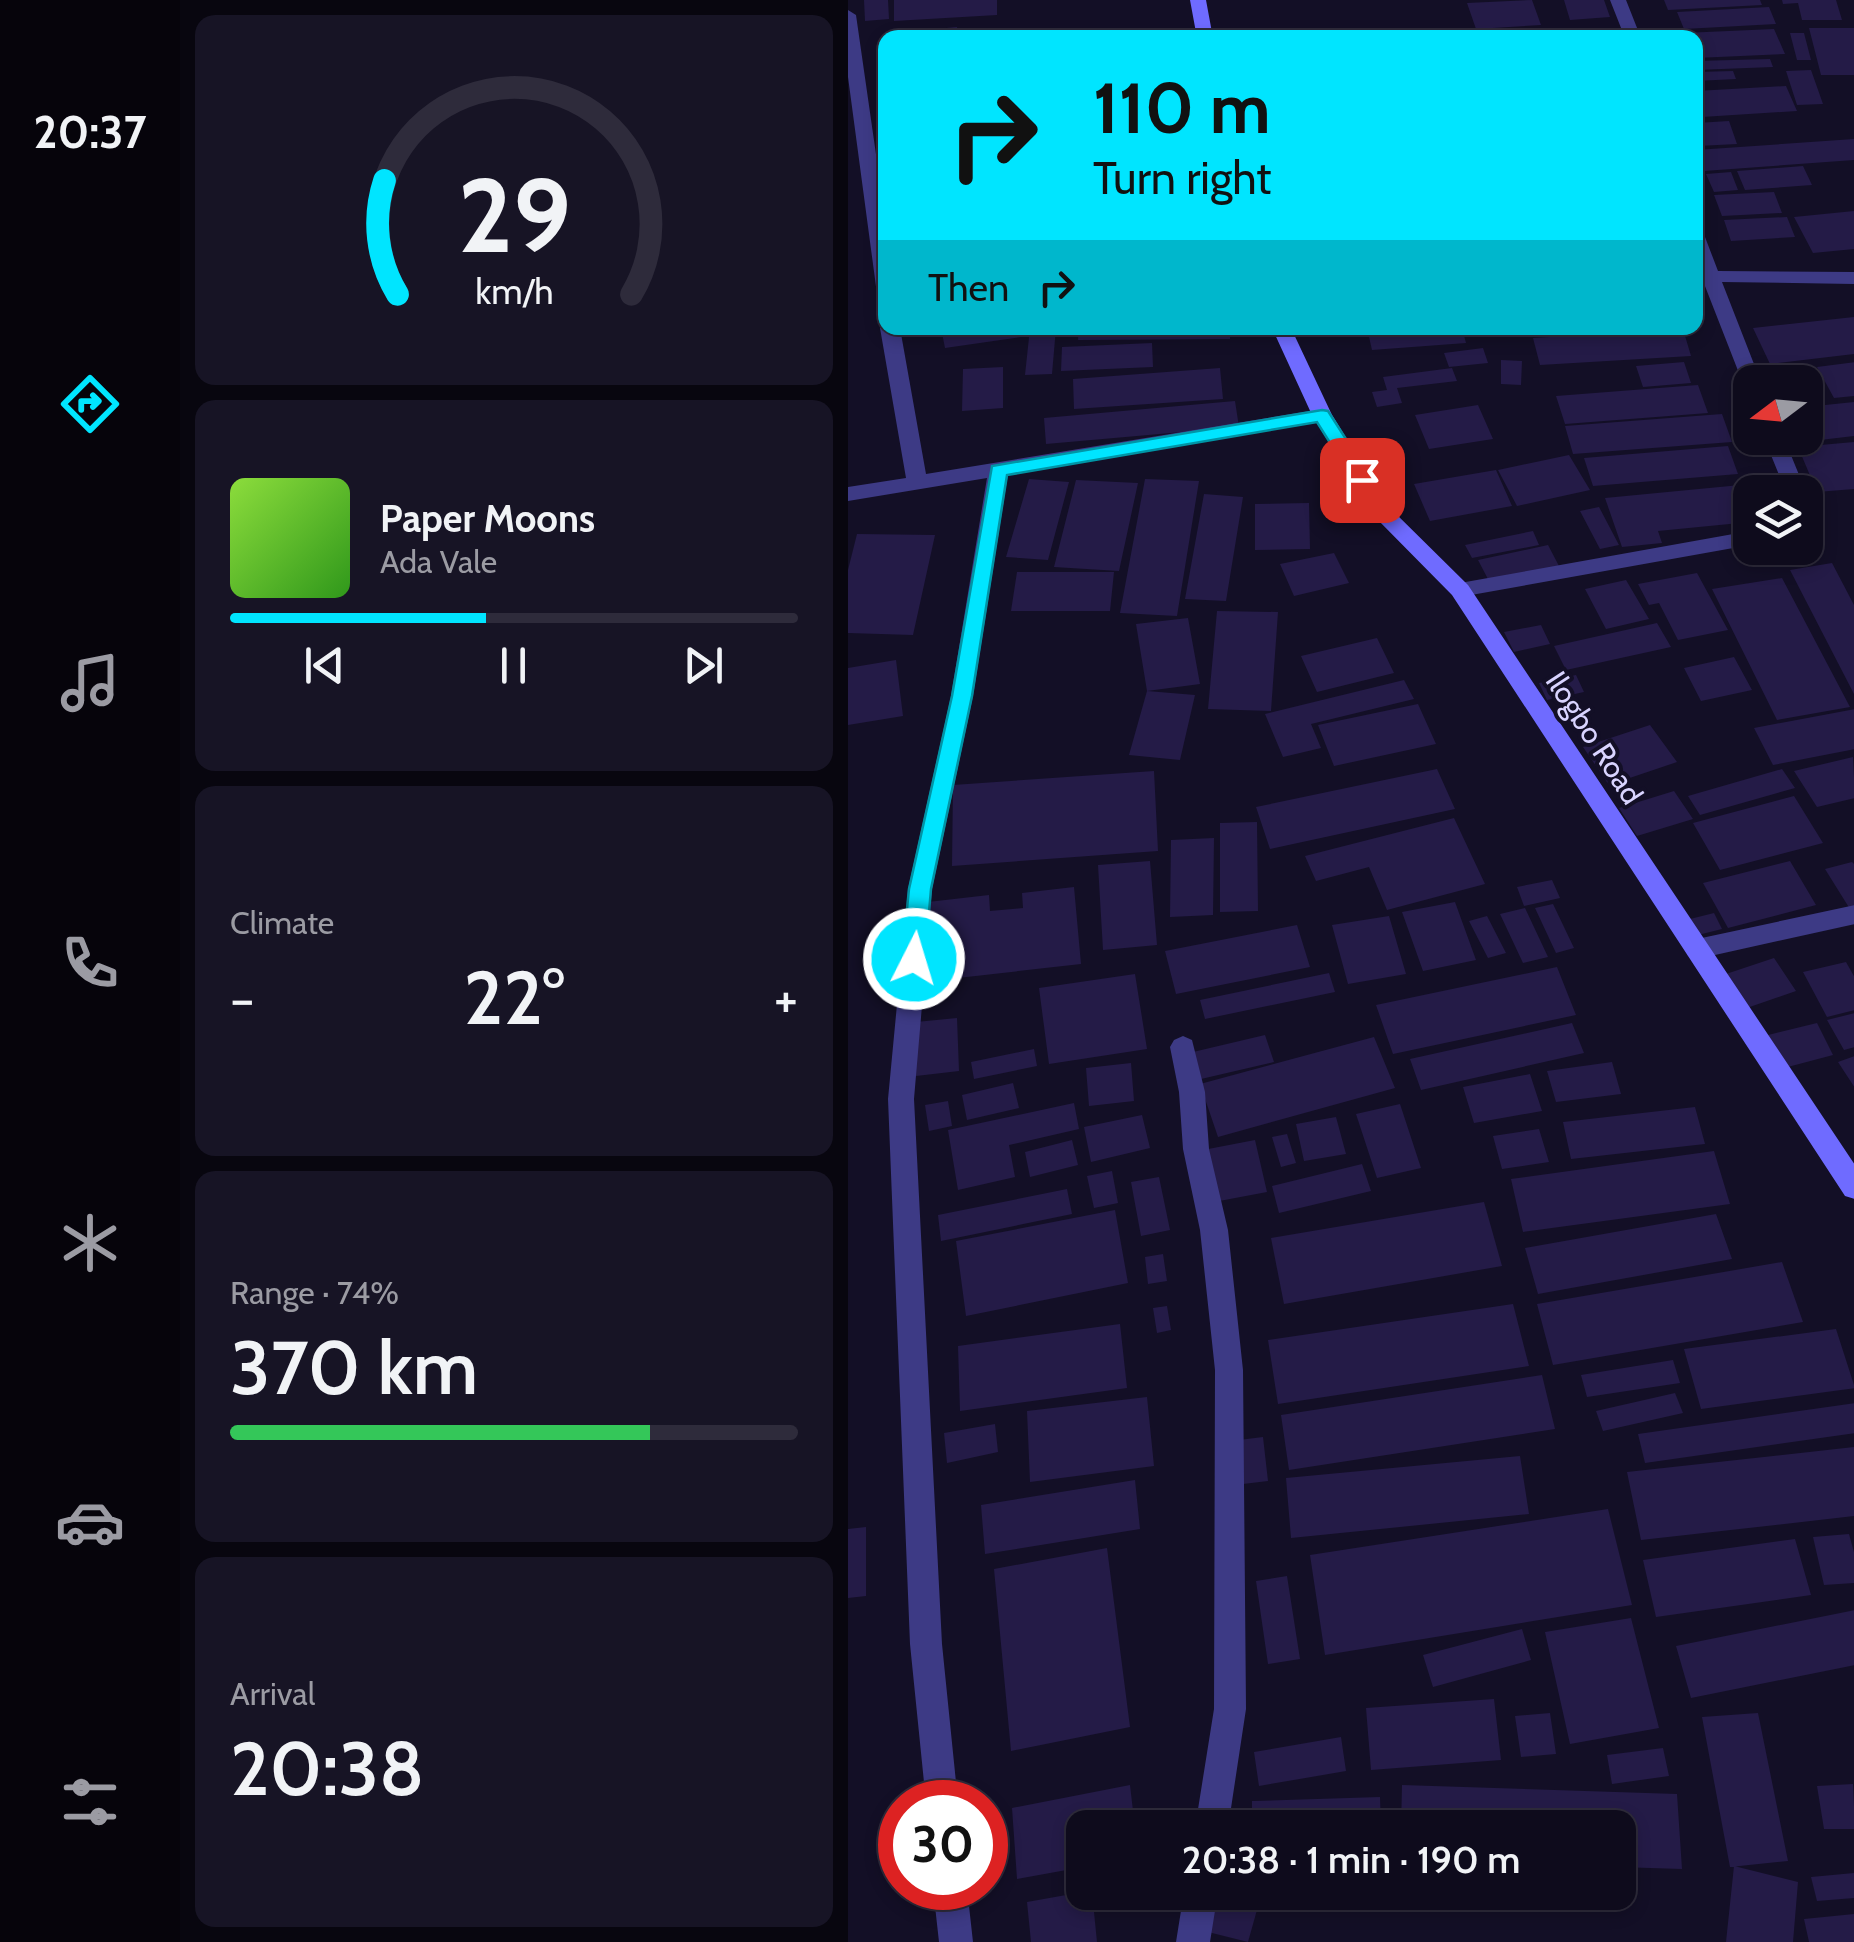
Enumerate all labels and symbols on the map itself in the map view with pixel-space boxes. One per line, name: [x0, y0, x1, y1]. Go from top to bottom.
north arrow: [1733, 365, 1823, 455]
pin: [1320, 438, 1405, 523]
street label: Ilogbo Road: [1538, 664, 1651, 811]
position arrow: [862, 907, 966, 1011]
speed limit sign: 30: [878, 1780, 1008, 1910]

